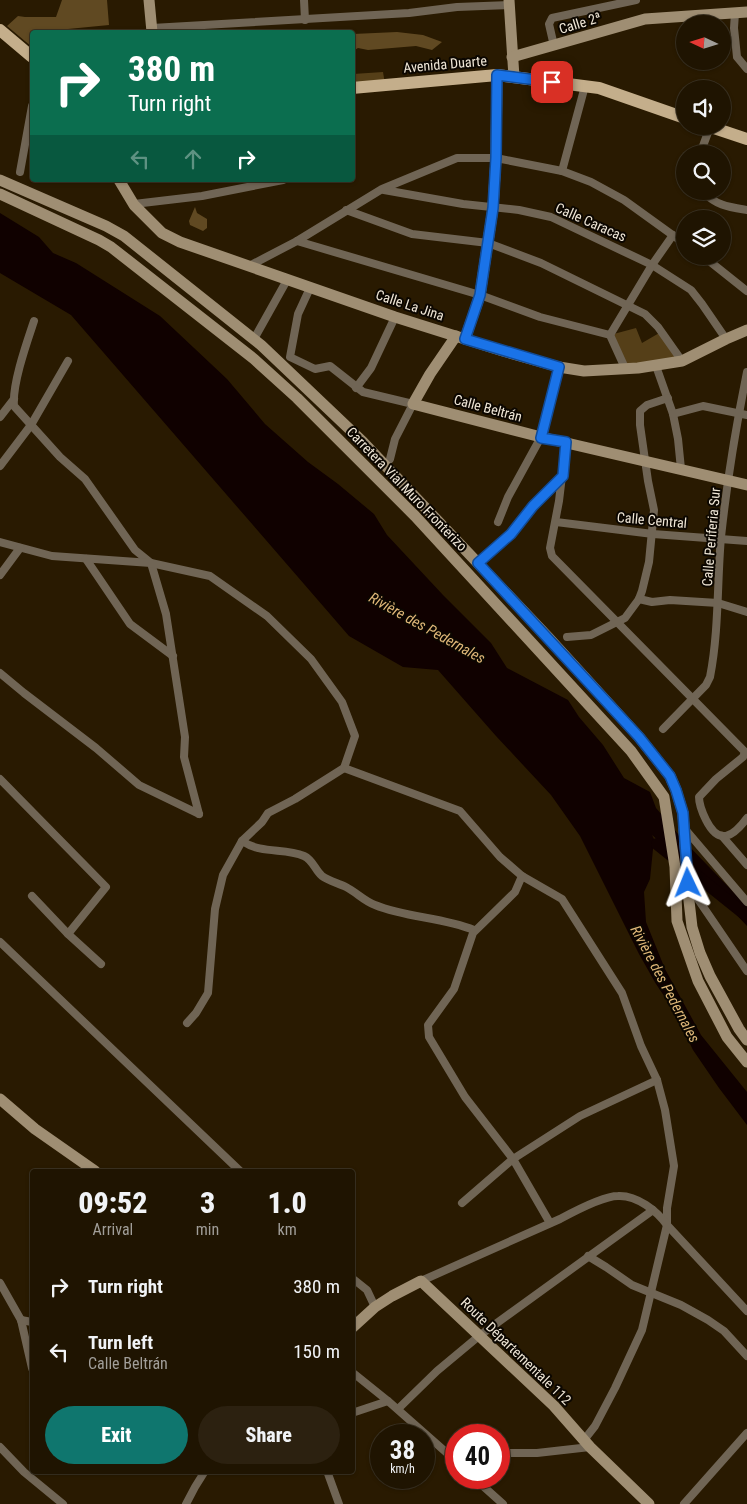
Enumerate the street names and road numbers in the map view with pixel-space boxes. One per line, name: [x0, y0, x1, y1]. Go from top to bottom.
street label: Calle 2ª: [557, 9, 603, 37]
street label: Avenida Duarte: [403, 52, 488, 76]
street label: Calle Caracas: [553, 199, 629, 245]
street label: Calle La Jina: [374, 286, 446, 324]
street label: Calle Beltrán: [452, 391, 524, 425]
street label: Carretera Vial Muro Fronterizo: [344, 424, 470, 554]
street label: Calle Periferia Sur: [699, 487, 723, 587]
street label: Calle Central: [616, 509, 688, 531]
street label: Route Départementale 112: [458, 1294, 575, 1408]

